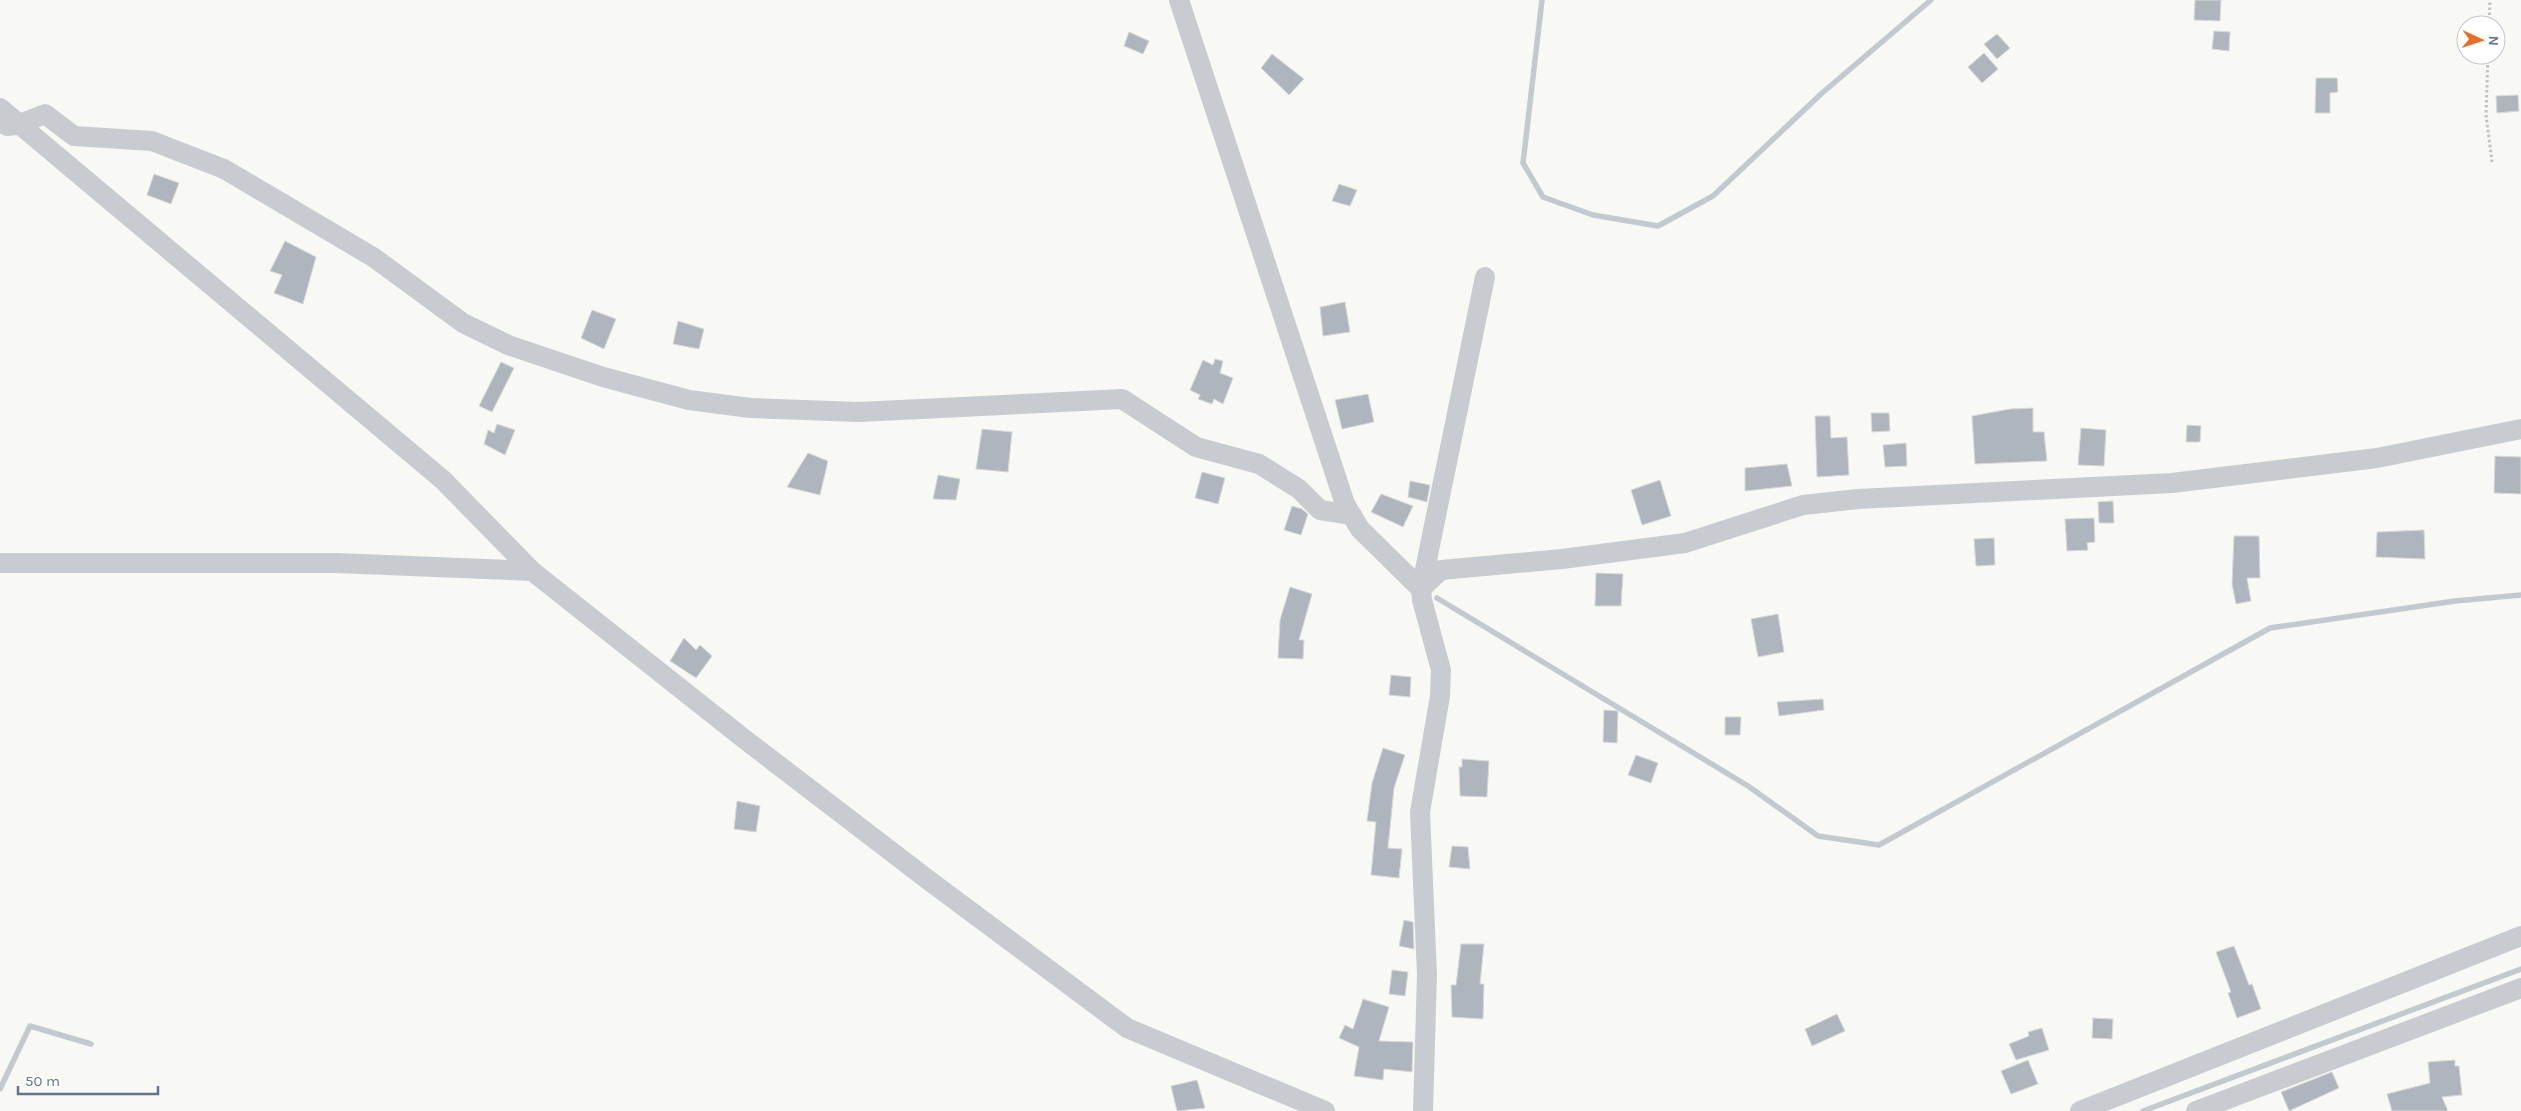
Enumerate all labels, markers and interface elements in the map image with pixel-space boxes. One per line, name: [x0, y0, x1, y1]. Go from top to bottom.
north arrow: [2456, 15, 2506, 65]
text: N: [2485, 35, 2502, 46]
scale bar: [18, 1064, 158, 1096]
text: 50 m: [25, 1072, 60, 1090]

